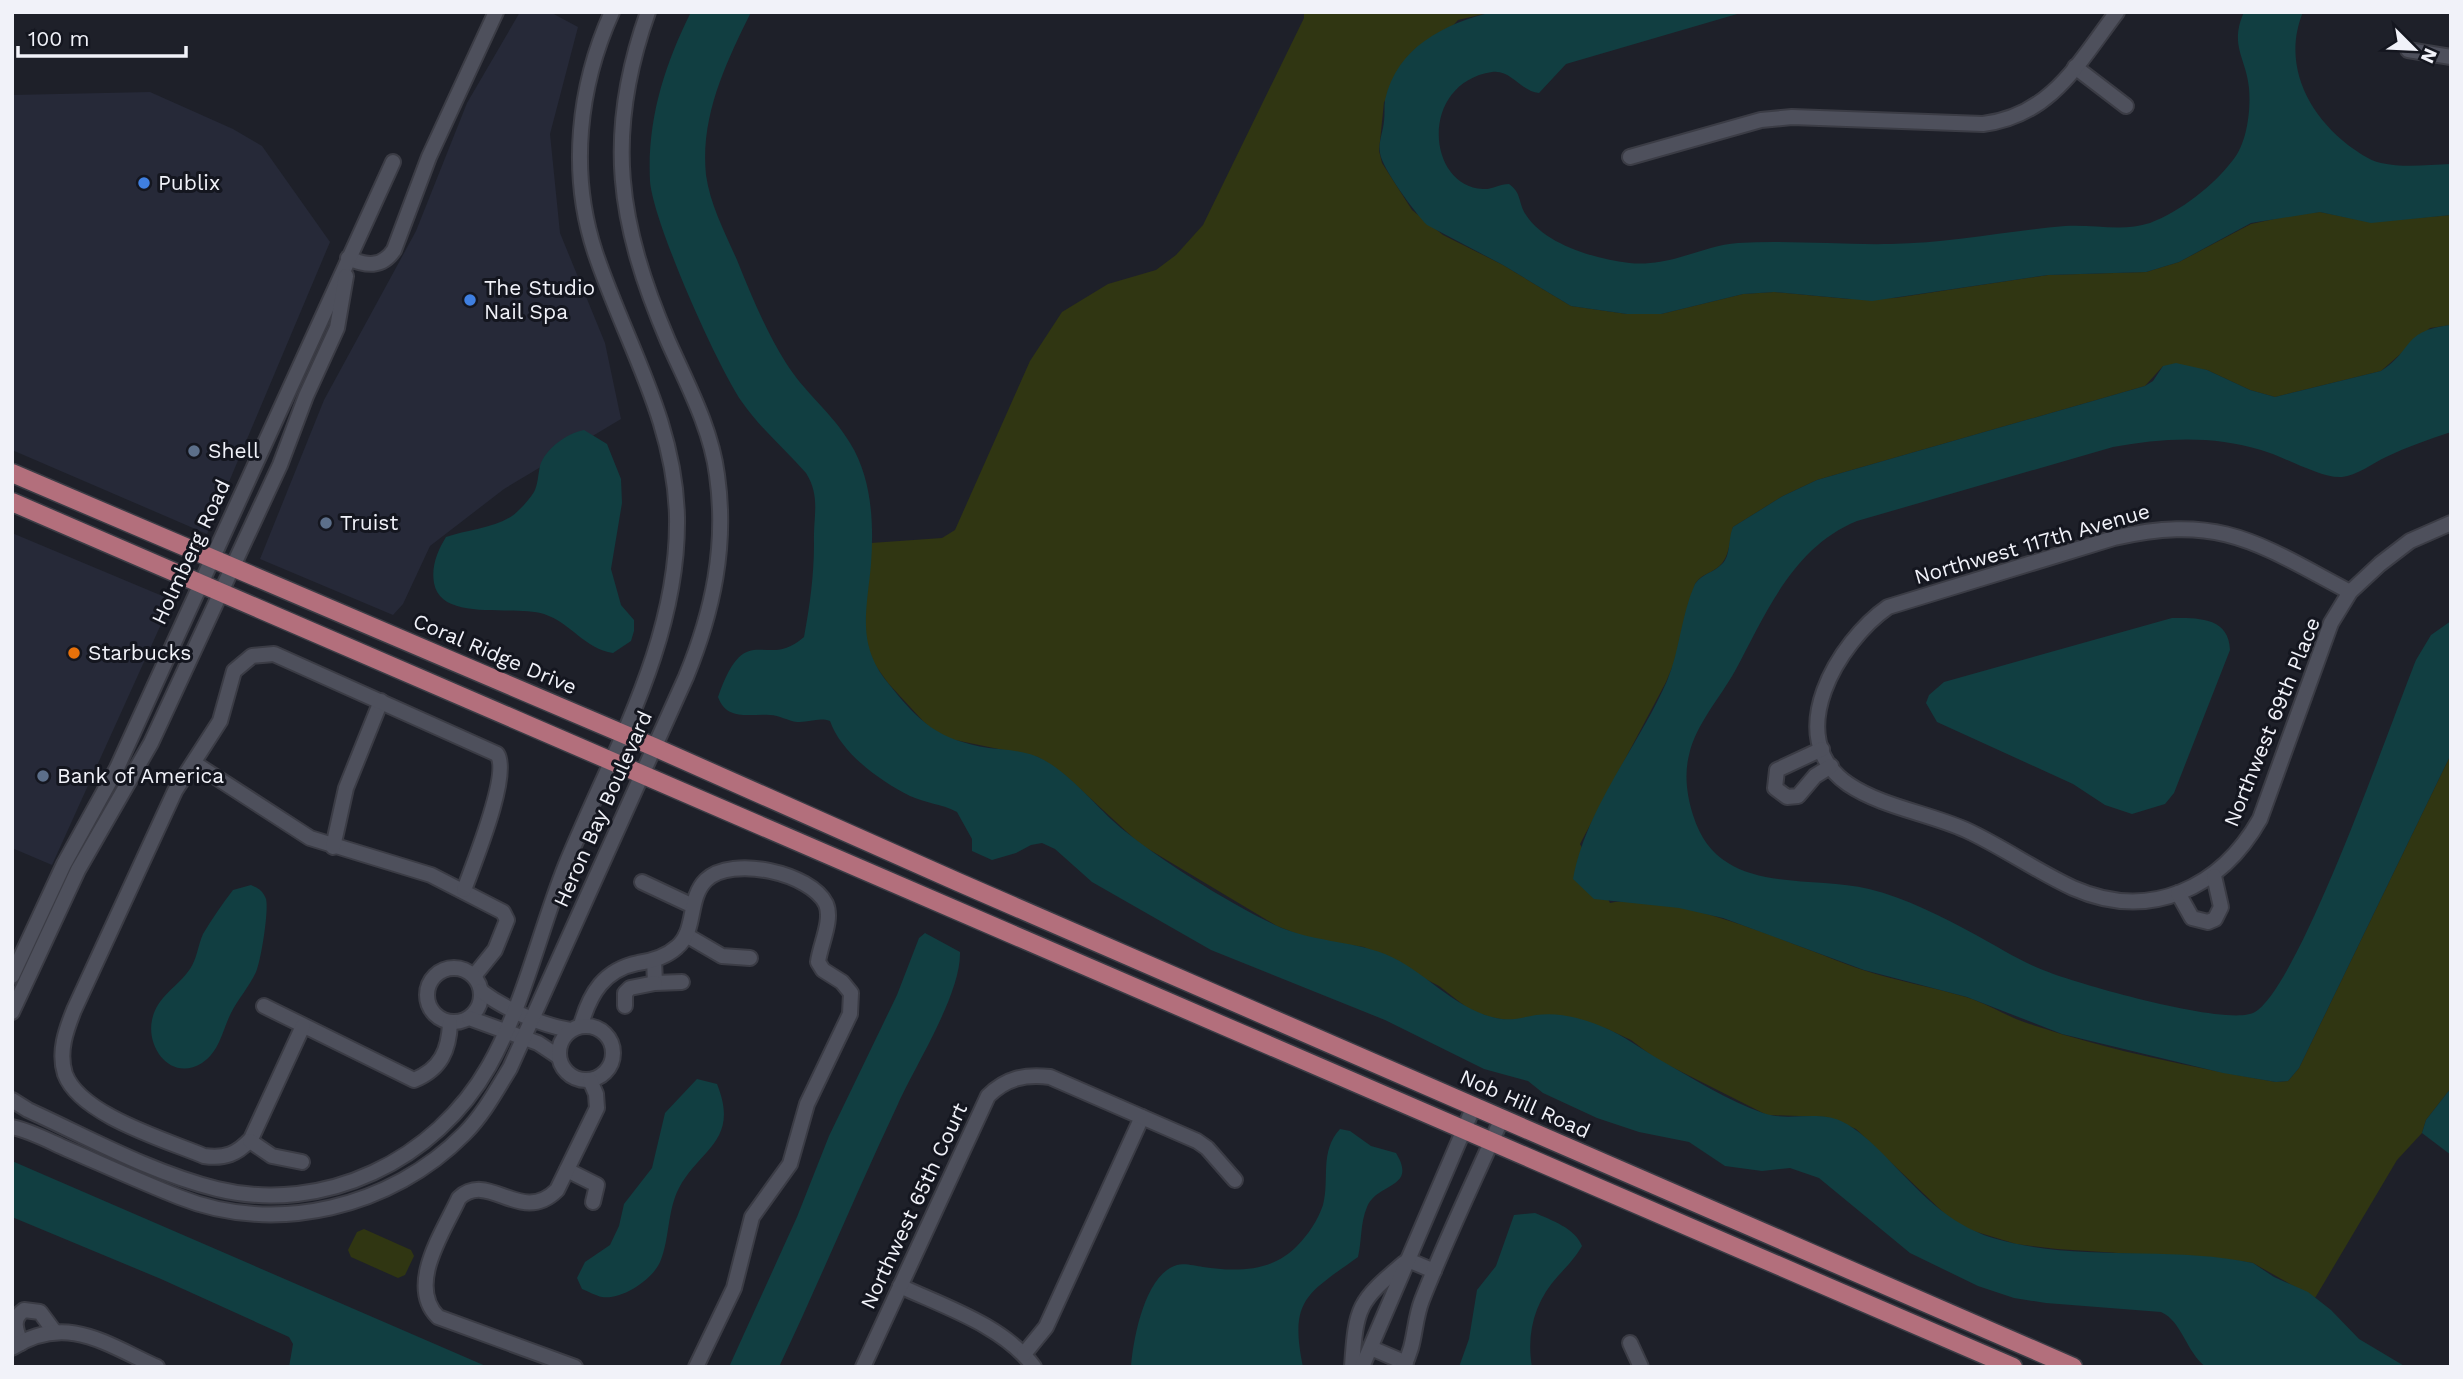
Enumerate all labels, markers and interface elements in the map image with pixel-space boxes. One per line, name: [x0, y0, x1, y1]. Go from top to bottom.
scale bar: [18, 14, 186, 58]
north arrow: [2379, 14, 2449, 84]
text: 100 m: [28, 26, 90, 51]
text: N: [2416, 45, 2442, 67]
place label: Publix: [158, 170, 220, 195]
marker: Publix: [136, 175, 152, 191]
place label: The Studio Nail Spa: [484, 275, 595, 324]
marker: The Studio Nail Spa: [462, 292, 478, 308]
place label: Shell: [208, 438, 260, 463]
marker: Shell: [186, 443, 202, 459]
street label: Holmberg Road: [146, 475, 235, 628]
street label: Northwest 117th Avenue: [1911, 498, 2153, 589]
place label: Truist: [340, 510, 398, 535]
marker: Truist: [318, 515, 334, 531]
street label: Coral Ridge Drive: [410, 608, 581, 699]
street label: Northwest 69th Place: [2218, 614, 2325, 830]
place label: Starbucks: [88, 640, 191, 665]
marker: Starbucks: [66, 645, 82, 661]
street label: Heron Bay Boulevard: [548, 707, 657, 911]
place label: Bank of America: [57, 763, 224, 788]
marker: Bank of America: [35, 768, 51, 784]
street label: Nob Hill Road: [1456, 1064, 1594, 1143]
street label: Northwest 65th Court: [855, 1099, 972, 1313]

